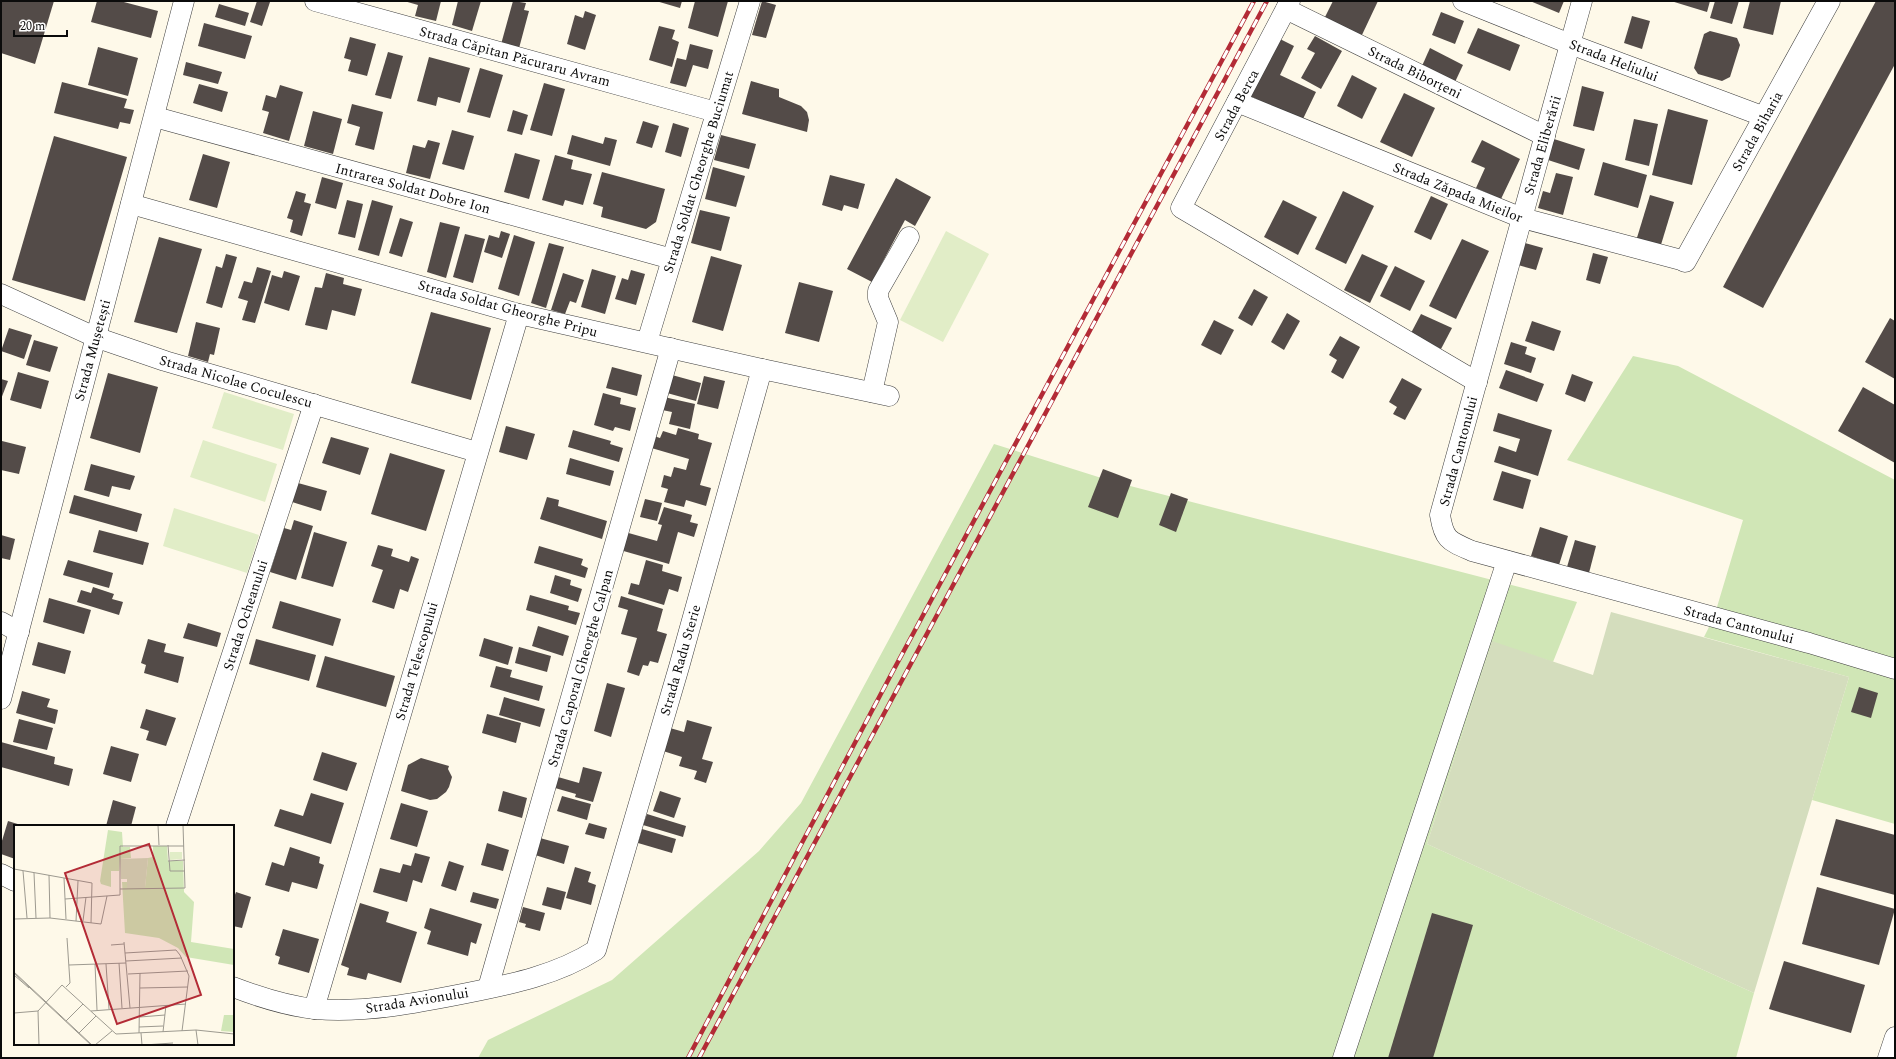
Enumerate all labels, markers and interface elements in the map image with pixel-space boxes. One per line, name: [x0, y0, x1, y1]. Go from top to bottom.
scale bar: [14, 12, 67, 38]
text: 20 m: [20, 17, 45, 36]
street label: Strada Căpitan Păcuraru Avram: [417, 21, 613, 92]
street label: Strada Heliului: [1566, 34, 1662, 87]
street label: Strada Biborțeni: [1364, 41, 1465, 104]
street label: Strada Berca: [1209, 65, 1264, 145]
street label: Strada Soldat Gheorghe Buciumat: [658, 68, 739, 276]
street label: Strada Biharia: [1727, 87, 1788, 175]
street label: Strada Eliberării: [1518, 93, 1567, 197]
street label: Strada Zăpada Mieilor: [1390, 157, 1526, 228]
street label: Intrarea Soldat Dobre Ion: [333, 158, 493, 219]
street label: Strada Soldat Gheorghe Pripu: [416, 274, 600, 343]
street label: Strada Mușetești: [69, 297, 116, 403]
street label: Strada Nicolae Coculescu: [157, 350, 315, 413]
street label: Strada Cantonului: [1434, 394, 1483, 509]
street label: Strada Ocheanului: [218, 557, 273, 673]
street label: Strada Caporal Gheorghe Calpan: [542, 567, 619, 769]
street label: Strada Telescopului: [390, 599, 443, 723]
street label: Strada Cantonului: [1681, 600, 1796, 649]
street label: Strada Radu Sterie: [655, 602, 706, 718]
inset map: [14, 825, 234, 1045]
street label: Strada Avionului: [364, 982, 470, 1019]

